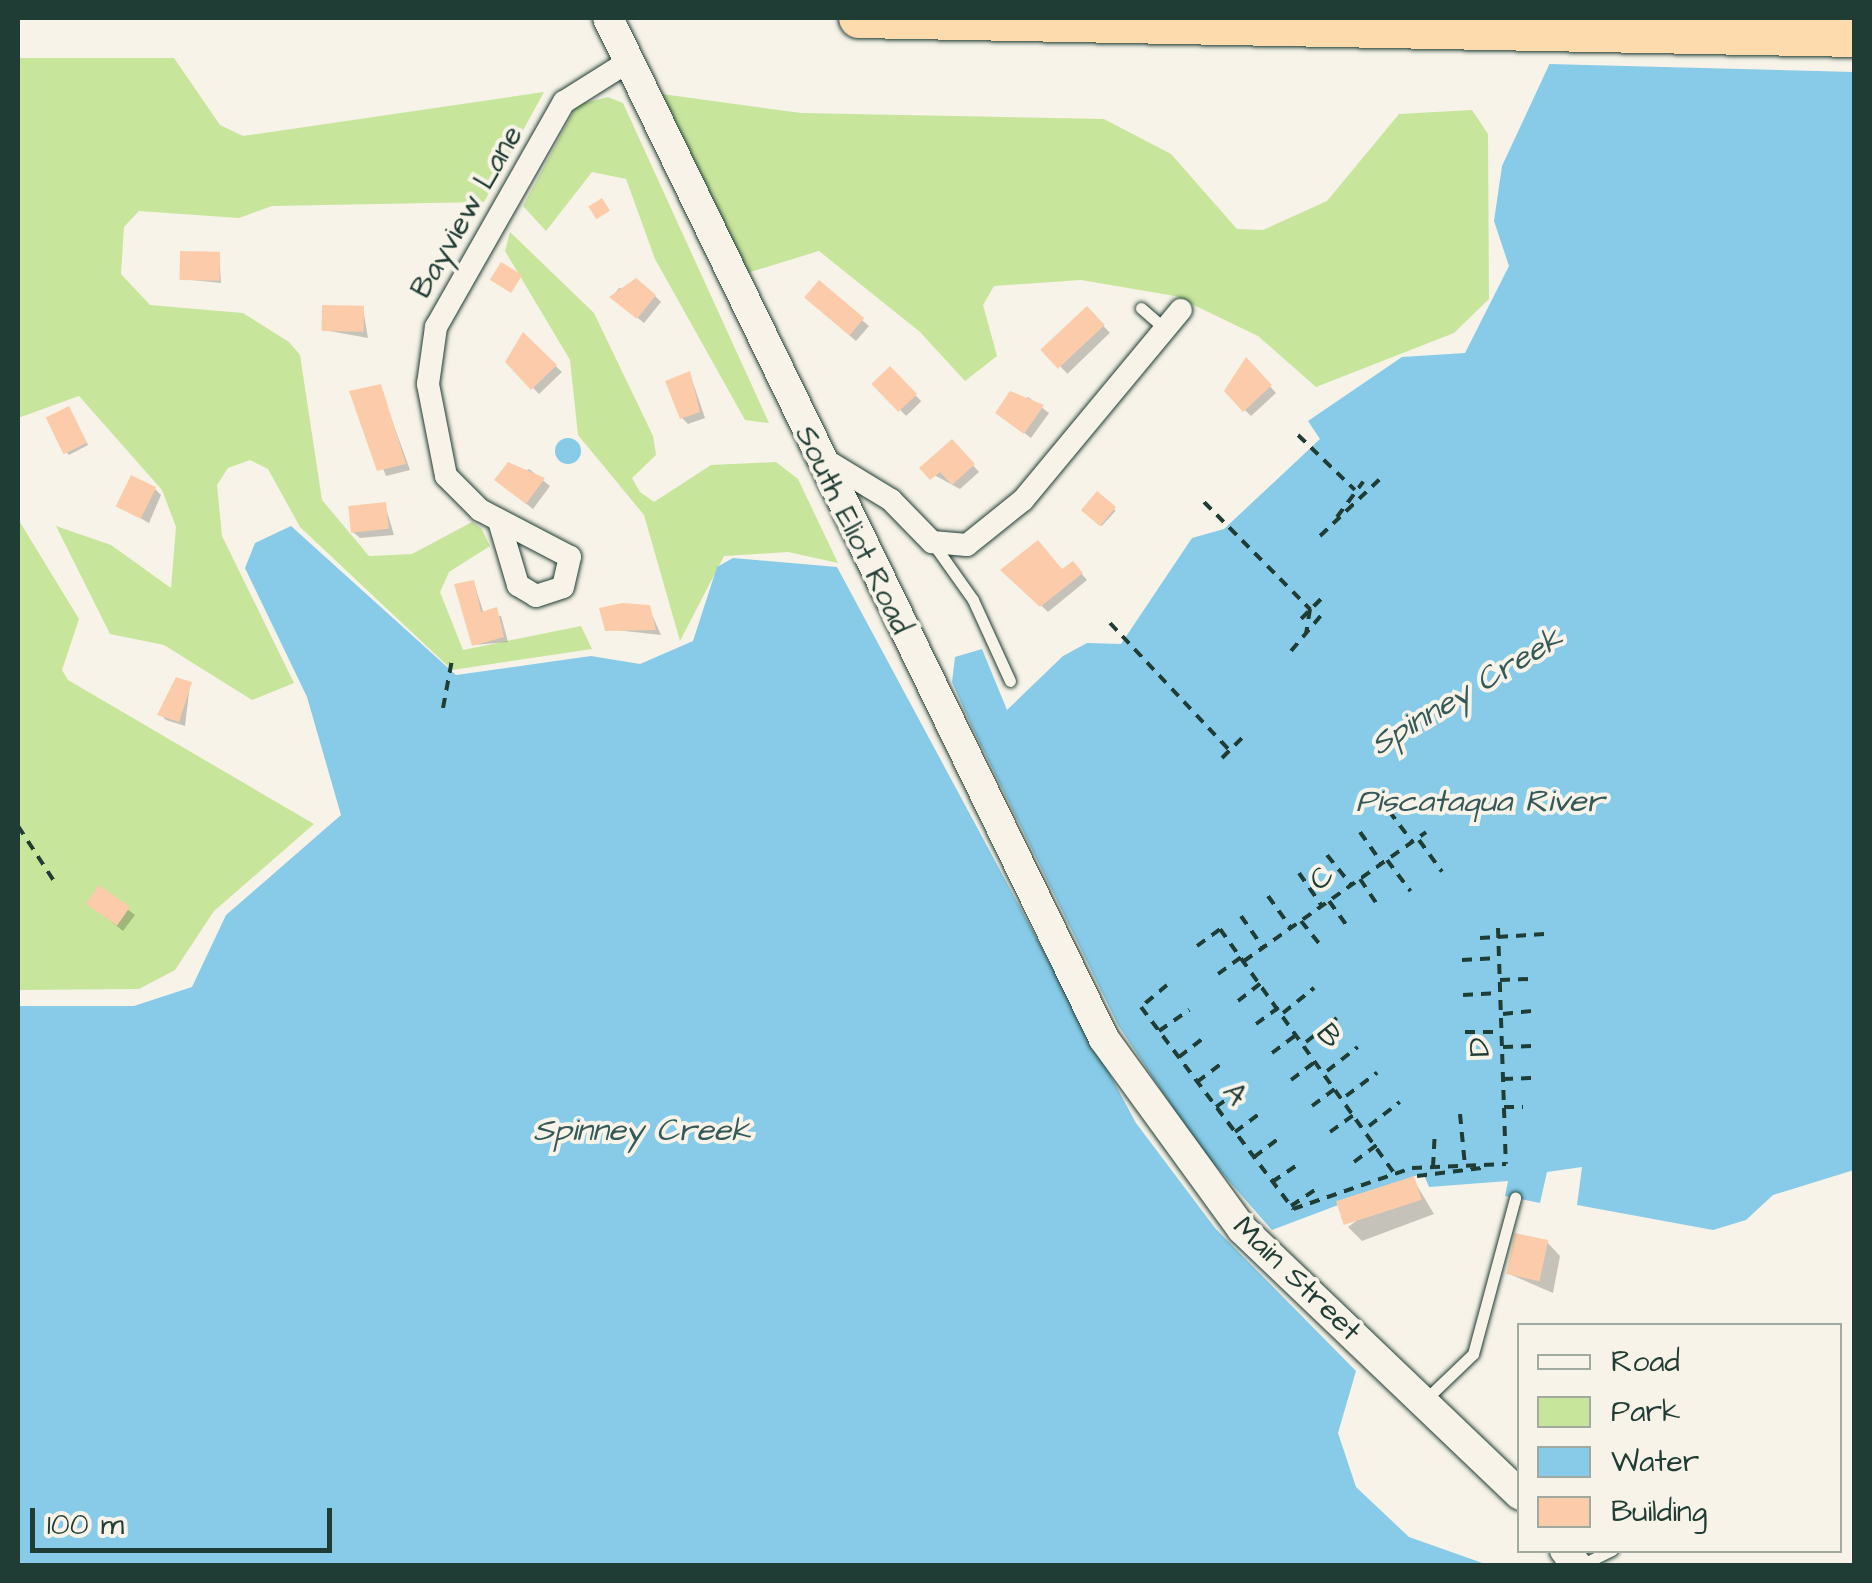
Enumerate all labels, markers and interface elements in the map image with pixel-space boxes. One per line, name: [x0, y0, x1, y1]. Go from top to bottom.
street label: Bayview Lane: [403, 119, 531, 305]
street label: South Eliot Road: [787, 420, 919, 640]
water label: Spinney Creek: [1364, 620, 1570, 764]
water label: Piscataqua River: [1356, 783, 1604, 821]
street label: C: [1303, 857, 1341, 899]
street label: B: [1308, 1017, 1350, 1055]
street label: D: [1462, 1037, 1498, 1057]
street label: A: [1215, 1075, 1255, 1113]
water label: Spinney Creek: [533, 1112, 751, 1150]
street label: Main Street: [1225, 1209, 1369, 1349]
legend: [1517, 1323, 1842, 1553]
text: Road: [1611, 1341, 1680, 1383]
text: Park: [1611, 1391, 1680, 1433]
text: Water: [1611, 1441, 1699, 1483]
scale bar: [35, 1488, 338, 1550]
text: Building: [1611, 1491, 1707, 1533]
text: 100 m: [47, 1504, 124, 1546]

